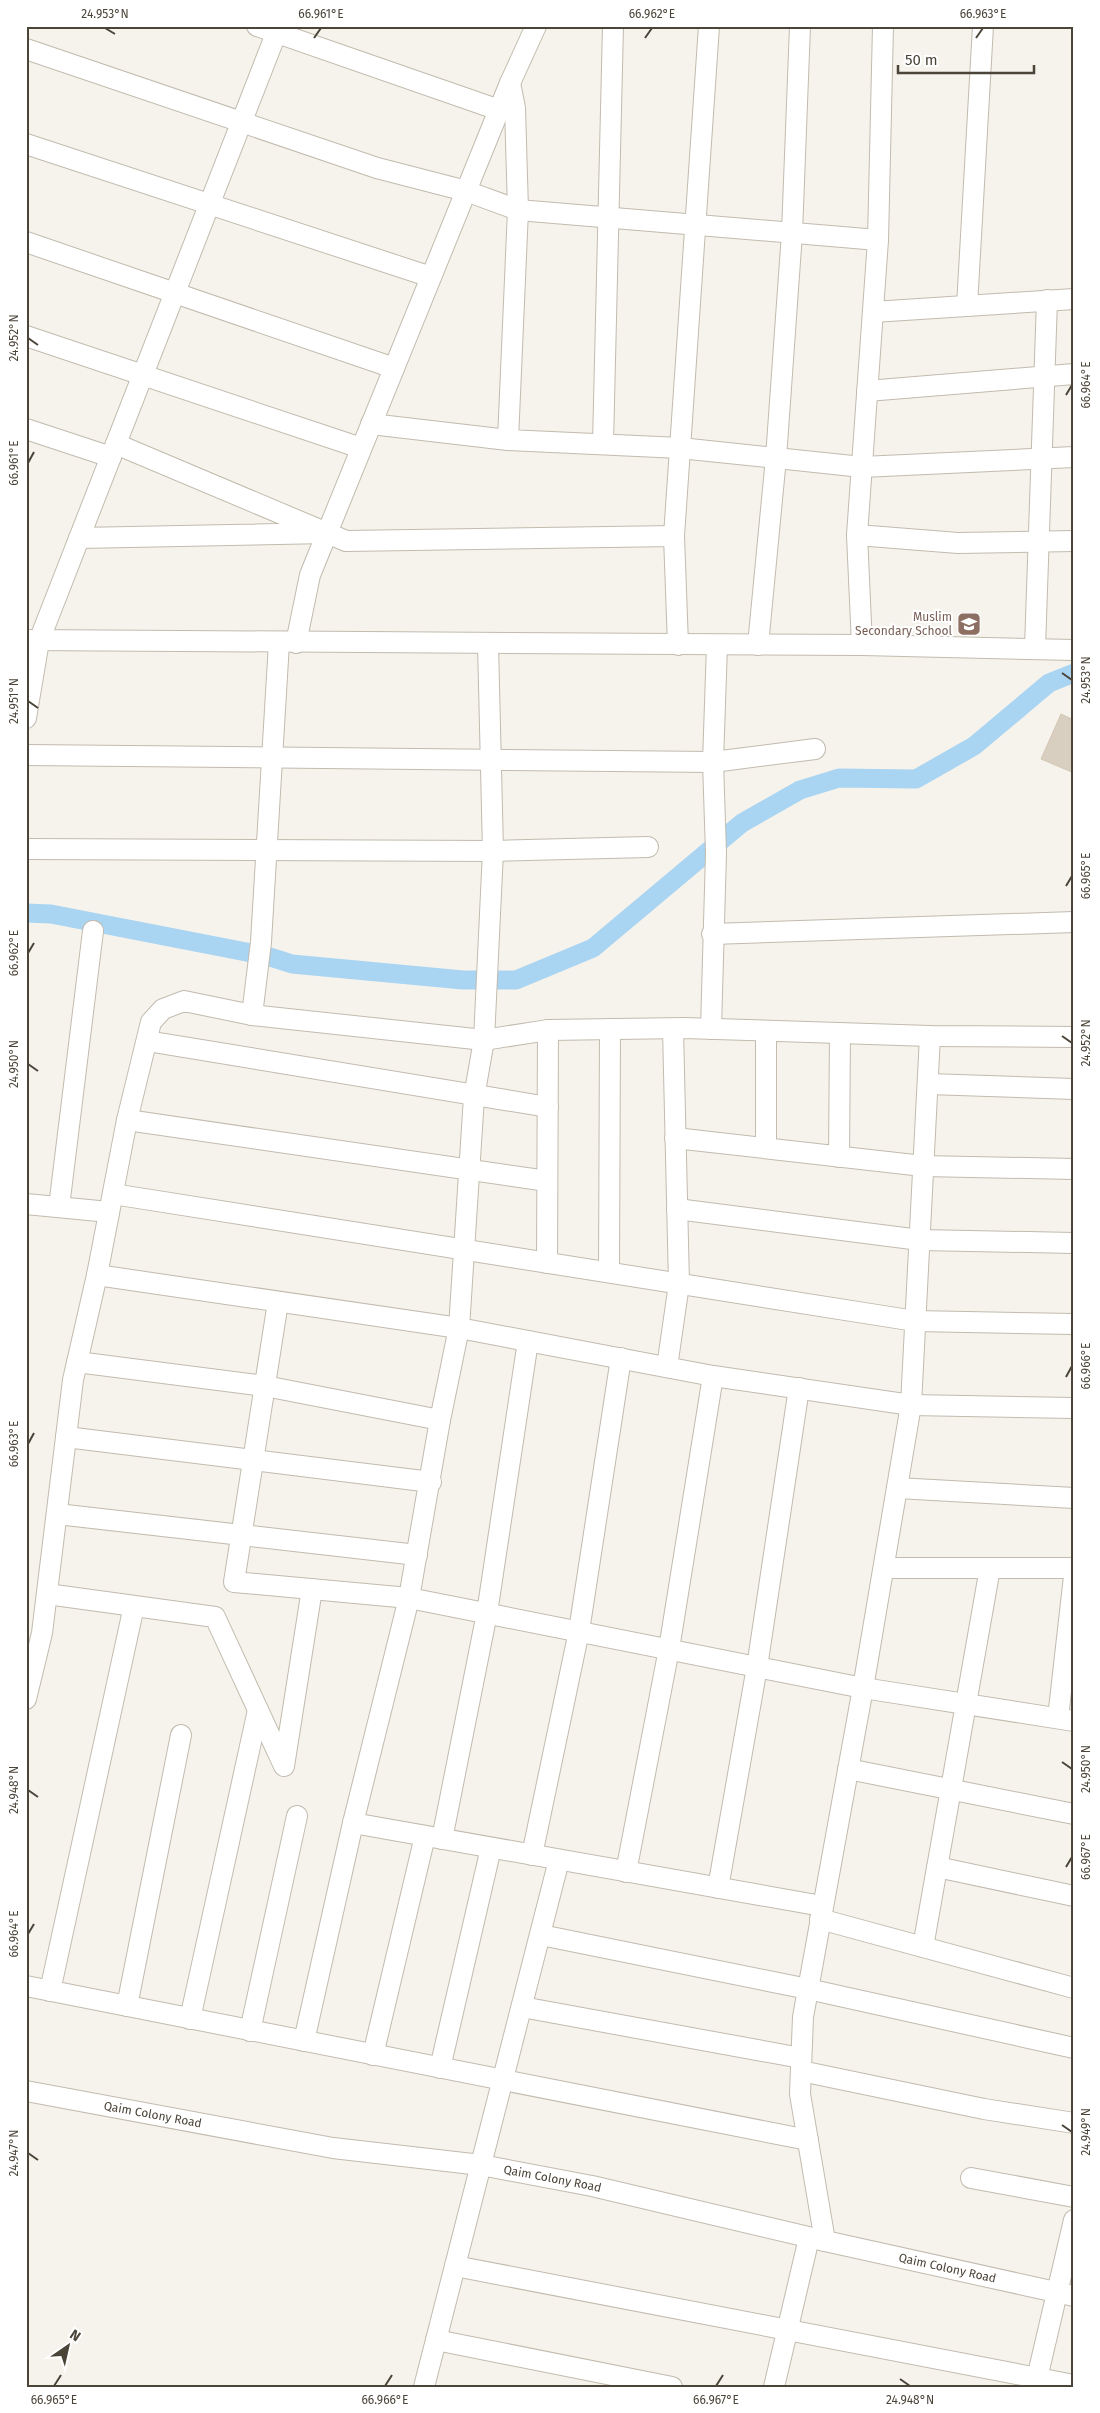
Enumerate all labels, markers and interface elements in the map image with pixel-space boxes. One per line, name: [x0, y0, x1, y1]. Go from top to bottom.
text: 24.953°N: [81, 7, 129, 21]
text: 66.961°E: [298, 7, 344, 21]
text: 66.962°E: [629, 7, 675, 21]
text: 66.963°E: [960, 7, 1006, 21]
scale bar: [898, 42, 1034, 74]
text: 50 m: [905, 51, 938, 69]
text: 24.952°N: [7, 314, 21, 362]
text: 66.964°E: [1079, 361, 1093, 409]
text: 66.961°E: [7, 440, 21, 486]
place label: Muslim Secondary School: [855, 610, 952, 638]
school or university icon: Muslim Secondary School: [956, 611, 982, 637]
text: 24.953°N: [1079, 656, 1093, 704]
text: 24.951°N: [7, 678, 21, 724]
text: 66.965°E: [1079, 853, 1093, 899]
text: 66.962°E: [7, 930, 21, 976]
text: 24.952°N: [1079, 1019, 1093, 1067]
text: 24.950°N: [7, 1040, 21, 1088]
text: 66.966°E: [1079, 1342, 1093, 1390]
text: 66.963°E: [7, 1421, 21, 1467]
text: 24.950°N: [1079, 1745, 1093, 1793]
text: 24.948°N: [7, 1766, 21, 1814]
text: 66.967°E: [1079, 1834, 1093, 1880]
text: 66.964°E: [7, 1910, 21, 1958]
street label: Qaim Colony Road: [103, 2099, 203, 2130]
text: 24.949°N: [1079, 2108, 1093, 2156]
text: 24.947°N: [7, 2130, 21, 2176]
street label: Qaim Colony Road: [502, 2162, 603, 2195]
street label: Qaim Colony Road: [897, 2251, 997, 2286]
north arrow: [42, 2320, 92, 2370]
text: N: [66, 2326, 84, 2345]
text: 66.965°E: [31, 2393, 77, 2407]
text: 66.966°E: [361, 2393, 409, 2407]
text: 66.967°E: [693, 2393, 739, 2407]
text: 24.948°N: [886, 2393, 934, 2407]

